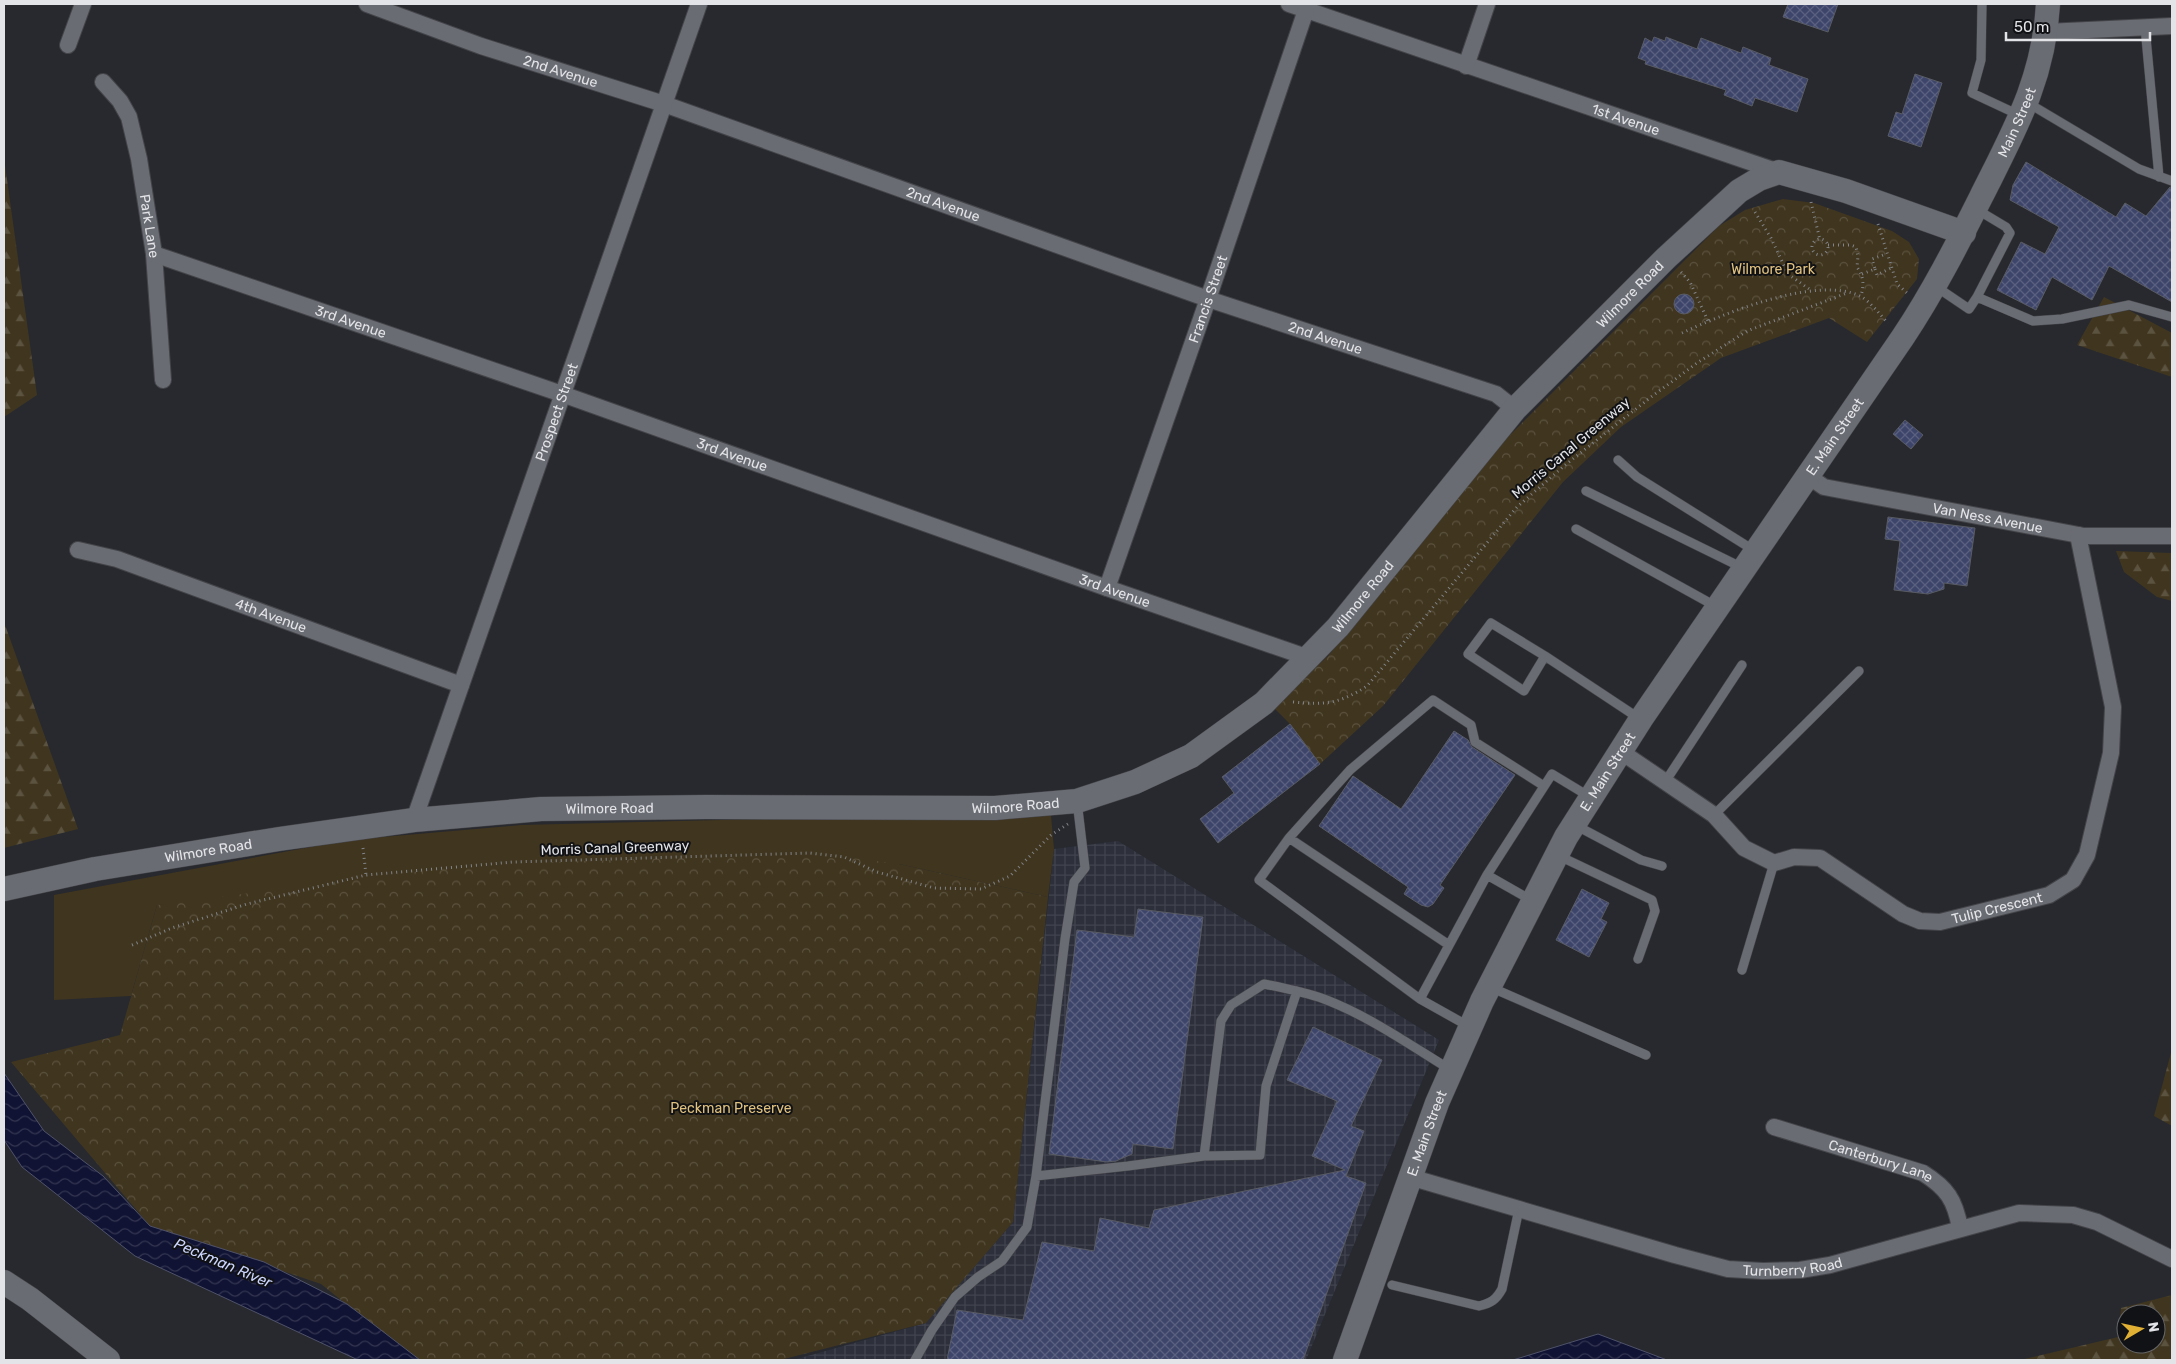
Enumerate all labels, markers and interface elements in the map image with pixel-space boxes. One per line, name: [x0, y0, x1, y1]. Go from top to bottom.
scale bar: [2006, 10, 2150, 42]
text: 50 m: [2014, 18, 2049, 36]
street label: 2nd Avenue: [521, 51, 600, 91]
street label: Main Street: [1994, 85, 2040, 160]
street label: 1st Avenue: [1590, 100, 1662, 139]
street label: 2nd Avenue: [904, 183, 982, 225]
street label: Park Lane: [136, 193, 163, 259]
street label: Francis Street: [1185, 253, 1231, 345]
street label: Wilmore Road: [1593, 257, 1667, 331]
park label: Wilmore Park: [1731, 261, 1816, 278]
street label: 3rd Avenue: [313, 301, 389, 342]
street label: 2nd Avenue: [1286, 318, 1365, 358]
street label: Prospect Street: [531, 360, 582, 463]
street label: Morris Canal Greenway: [1508, 393, 1634, 502]
street label: E. Main Street: [1802, 394, 1867, 479]
street label: 3rd Avenue: [694, 434, 770, 475]
street label: Van Ness Avenue: [1931, 499, 2044, 537]
street label: Wilmore Road: [1328, 557, 1397, 636]
street label: 3rd Avenue: [1077, 570, 1153, 611]
street label: 4th Avenue: [233, 595, 309, 636]
street label: E. Main Street: [1576, 729, 1639, 814]
street label: Wilmore Road: [971, 794, 1060, 817]
street label: Wilmore Road: [565, 799, 654, 817]
street label: Wilmore Road: [163, 835, 253, 866]
street label: Morris Canal Greenway: [540, 837, 690, 859]
street label: Tulip Crescent: [1950, 888, 2045, 927]
street label: E. Main Street: [1403, 1087, 1450, 1178]
park label: Peckman Preserve: [670, 1100, 792, 1117]
street label: Canterbury Lane: [1826, 1136, 1937, 1186]
water label: Peckman River: [171, 1234, 276, 1292]
street label: Turnberry Road: [1742, 1253, 1844, 1280]
north arrow: [2116, 1304, 2166, 1354]
text: N: [2144, 1321, 2163, 1333]

